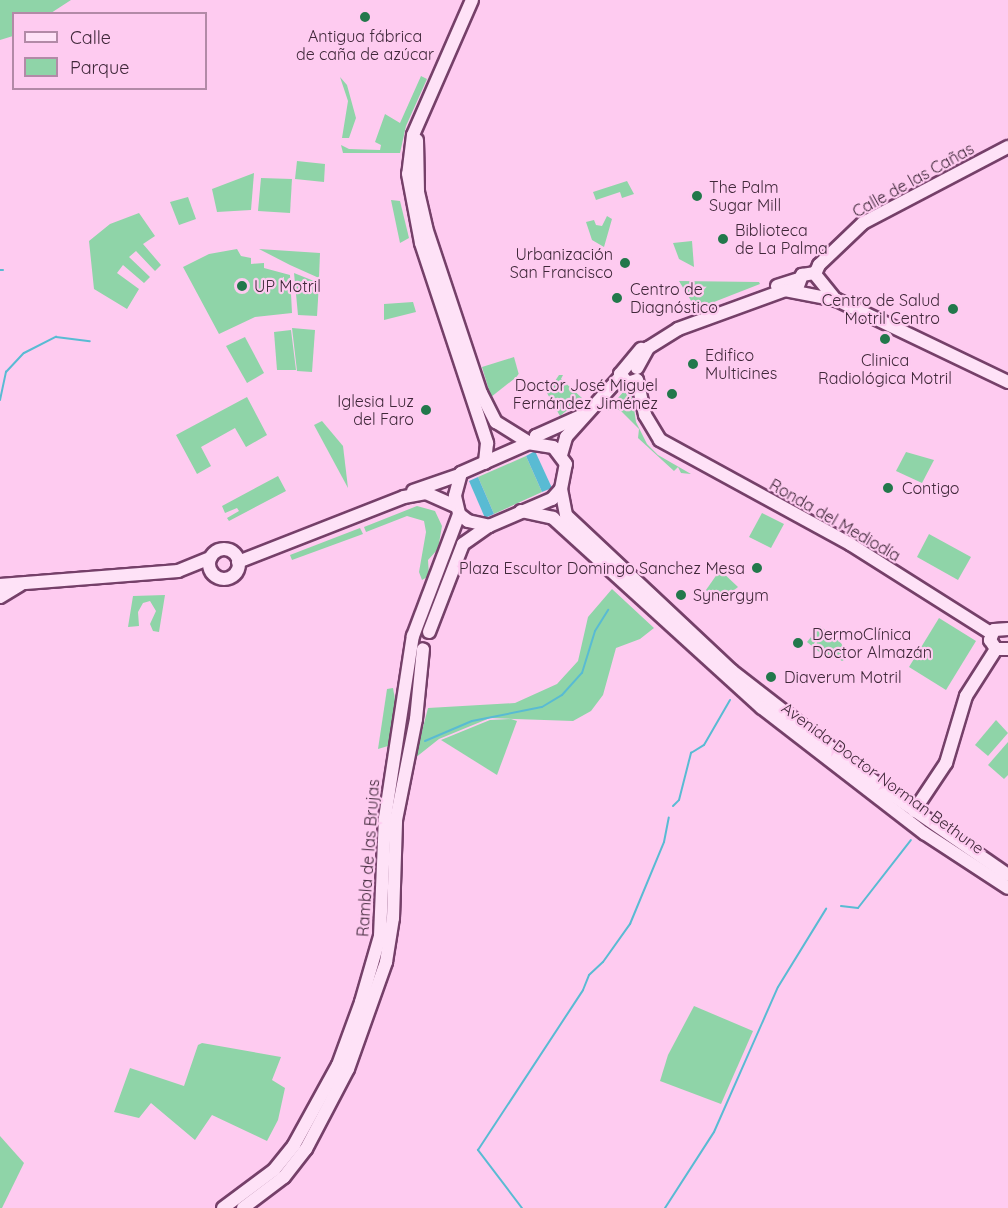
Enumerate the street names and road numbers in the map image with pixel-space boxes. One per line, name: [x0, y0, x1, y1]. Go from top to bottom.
street label: Calle de las Cañas: [849, 139, 977, 221]
street label: Ronda del Mediodía: [766, 475, 904, 565]
street label: Avenida Doctor Norman Bethune: [778, 698, 988, 858]
street label: Rambla de las Brujas: [353, 778, 383, 938]

